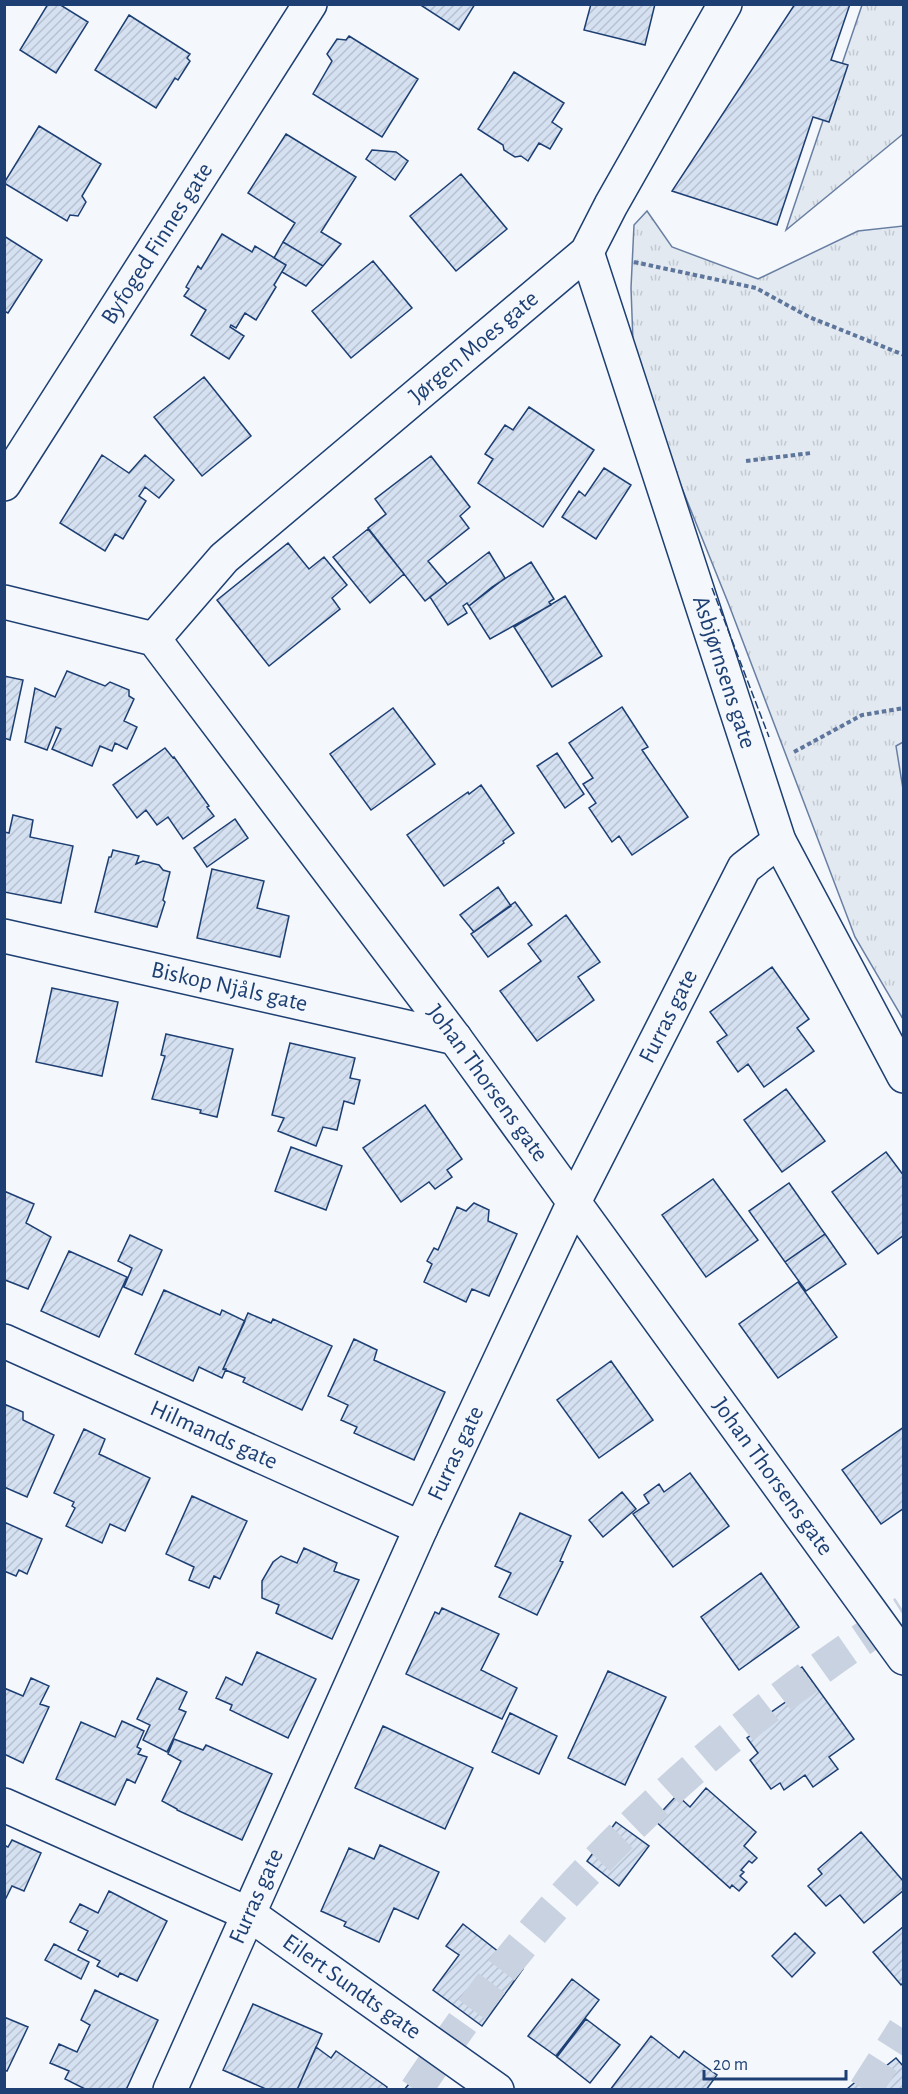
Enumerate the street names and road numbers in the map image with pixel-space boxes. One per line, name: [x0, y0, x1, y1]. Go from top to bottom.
street label: Byfoged Finnes gate: [97, 159, 217, 329]
street label: Jørgen Moes gate: [405, 286, 543, 408]
street label: Asbjørnsens gate: [688, 593, 760, 752]
street label: Biskop Njåls gate: [149, 958, 310, 1016]
street label: Furras gate: [635, 966, 702, 1067]
street label: Johan Thorsens gate: [422, 1000, 552, 1166]
street label: Johan Thorsens gate: [708, 1394, 838, 1560]
street label: Hilmands gate: [147, 1396, 281, 1474]
street label: Furras gate: [424, 1402, 488, 1504]
street label: Furras gate: [225, 1845, 288, 1948]
street label: Eilert Sundts gate: [278, 1930, 425, 2044]

